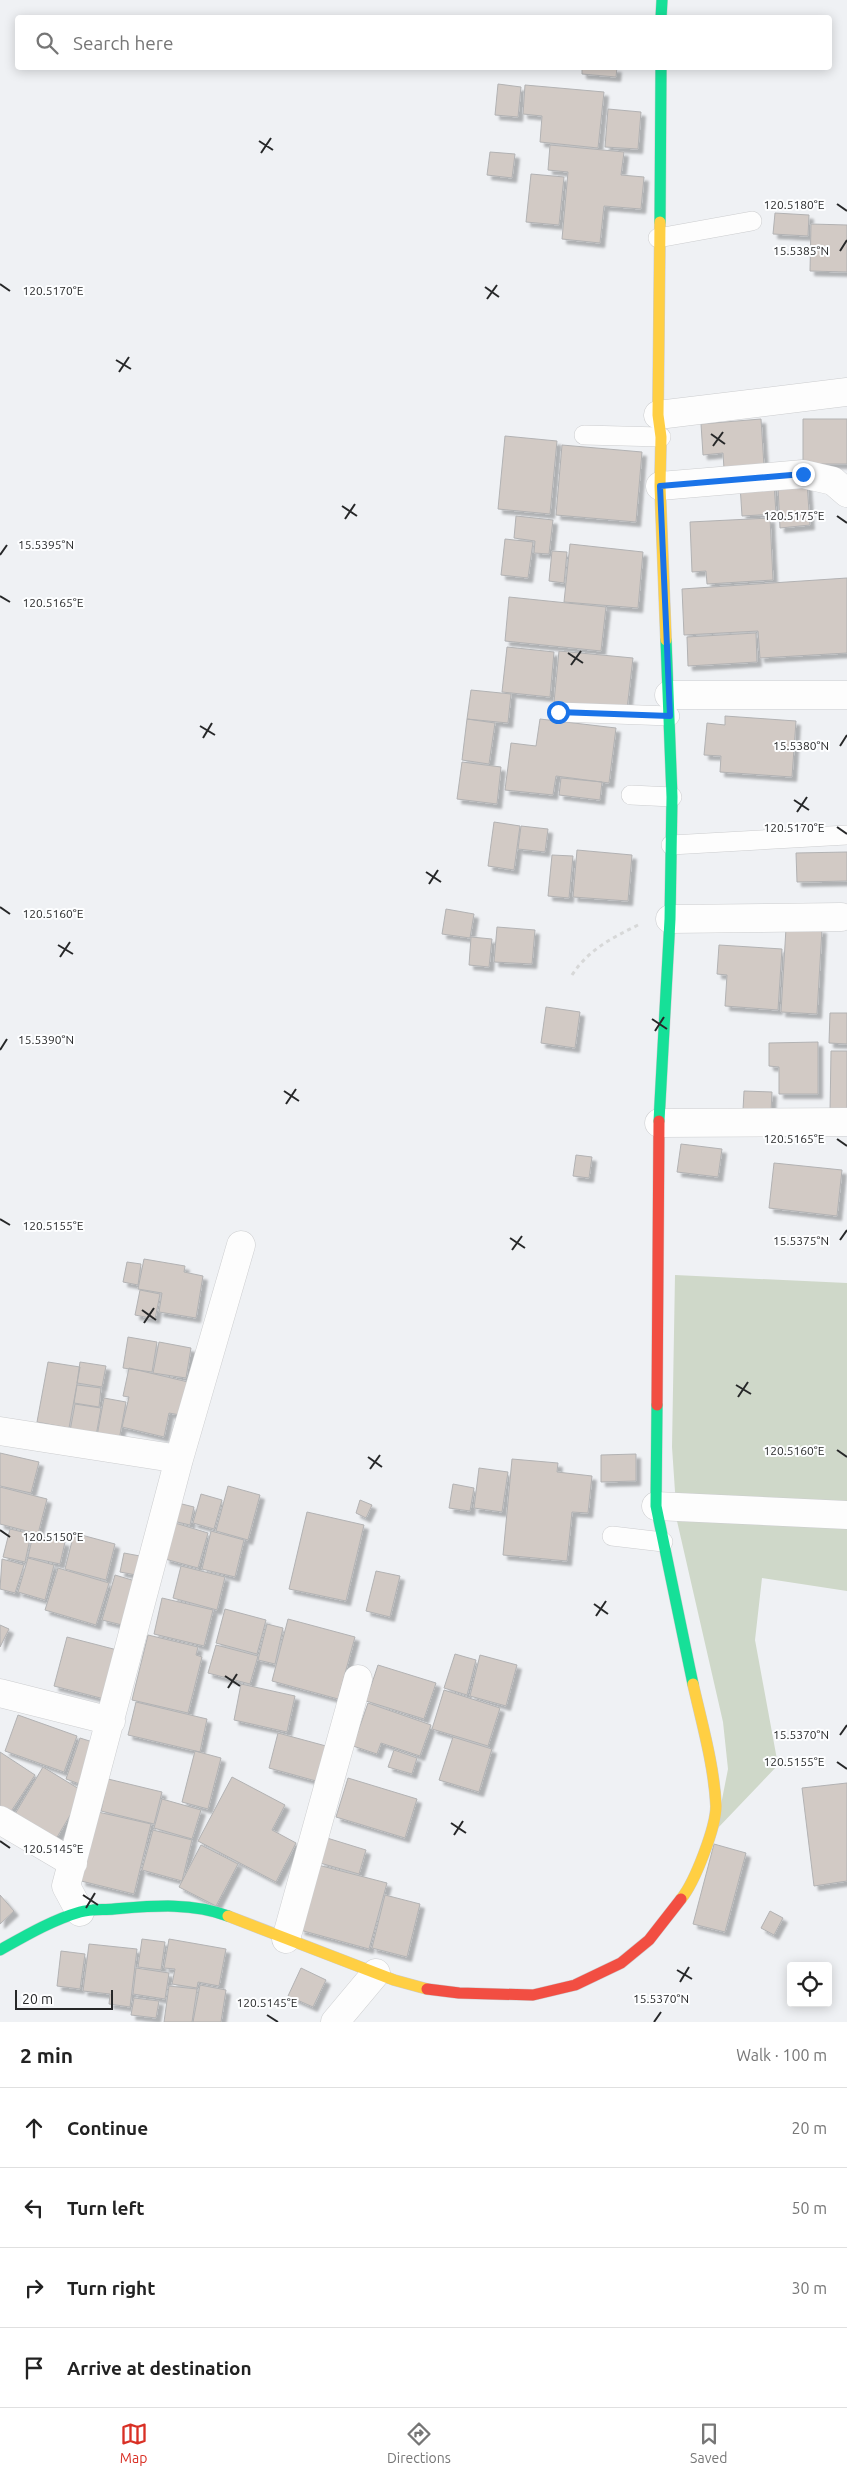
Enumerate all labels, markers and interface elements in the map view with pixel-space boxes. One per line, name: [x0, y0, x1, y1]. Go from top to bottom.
search box: [15, 15, 832, 70]
icon: search: [33, 29, 61, 57]
text: Search here: [73, 32, 173, 54]
text: 120.5180°E: [764, 198, 825, 211]
text: 15.5385°N: [773, 244, 829, 257]
text: 120.5170°E: [23, 284, 84, 297]
route end: [792, 463, 815, 486]
text: 120.5175°E: [764, 509, 825, 522]
text: 15.5395°N: [18, 538, 74, 551]
text: 120.5165°E: [23, 596, 84, 609]
route start: [547, 701, 570, 724]
text: 15.5380°N: [773, 739, 829, 752]
text: 120.5170°E: [764, 821, 825, 834]
text: 120.5160°E: [23, 907, 84, 920]
text: 15.5390°N: [18, 1033, 74, 1046]
text: 120.5165°E: [764, 1132, 825, 1145]
text: 120.5155°E: [23, 1219, 84, 1232]
text: 15.5375°N: [773, 1234, 829, 1247]
text: 120.5160°E: [764, 1444, 825, 1457]
text: 120.5150°E: [23, 1530, 84, 1543]
text: 15.5370°N: [773, 1728, 829, 1741]
text: 120.5155°E: [764, 1755, 825, 1768]
text: 120.5145°E: [23, 1842, 84, 1855]
map controls: [787, 1962, 832, 2007]
button: locate: [787, 1962, 832, 2007]
scale bar: [15, 1987, 112, 2010]
text: 20 m: [22, 1991, 53, 2007]
text: 15.5370°N: [633, 1992, 689, 2005]
text: 120.5145°E: [237, 1996, 298, 2009]
text: 2 min: [20, 2043, 73, 2067]
text: Walk · 100 m: [736, 2046, 827, 2064]
icon: ahead: [20, 2114, 48, 2142]
text: Continue: [67, 2117, 148, 2139]
text: 20 m: [791, 2119, 827, 2137]
icon: left: [20, 2194, 48, 2222]
text: Turn left: [67, 2197, 145, 2219]
text: 50 m: [791, 2199, 827, 2217]
icon: right: [20, 2274, 48, 2302]
text: Turn right: [67, 2277, 155, 2299]
text: 30 m: [791, 2279, 827, 2297]
icon: arrive: [20, 2354, 48, 2382]
text: Arrive at destination: [67, 2357, 252, 2379]
tab: Map: [120, 2420, 148, 2466]
tab: Directions: [387, 2420, 451, 2466]
tab: Saved: [690, 2420, 727, 2466]

